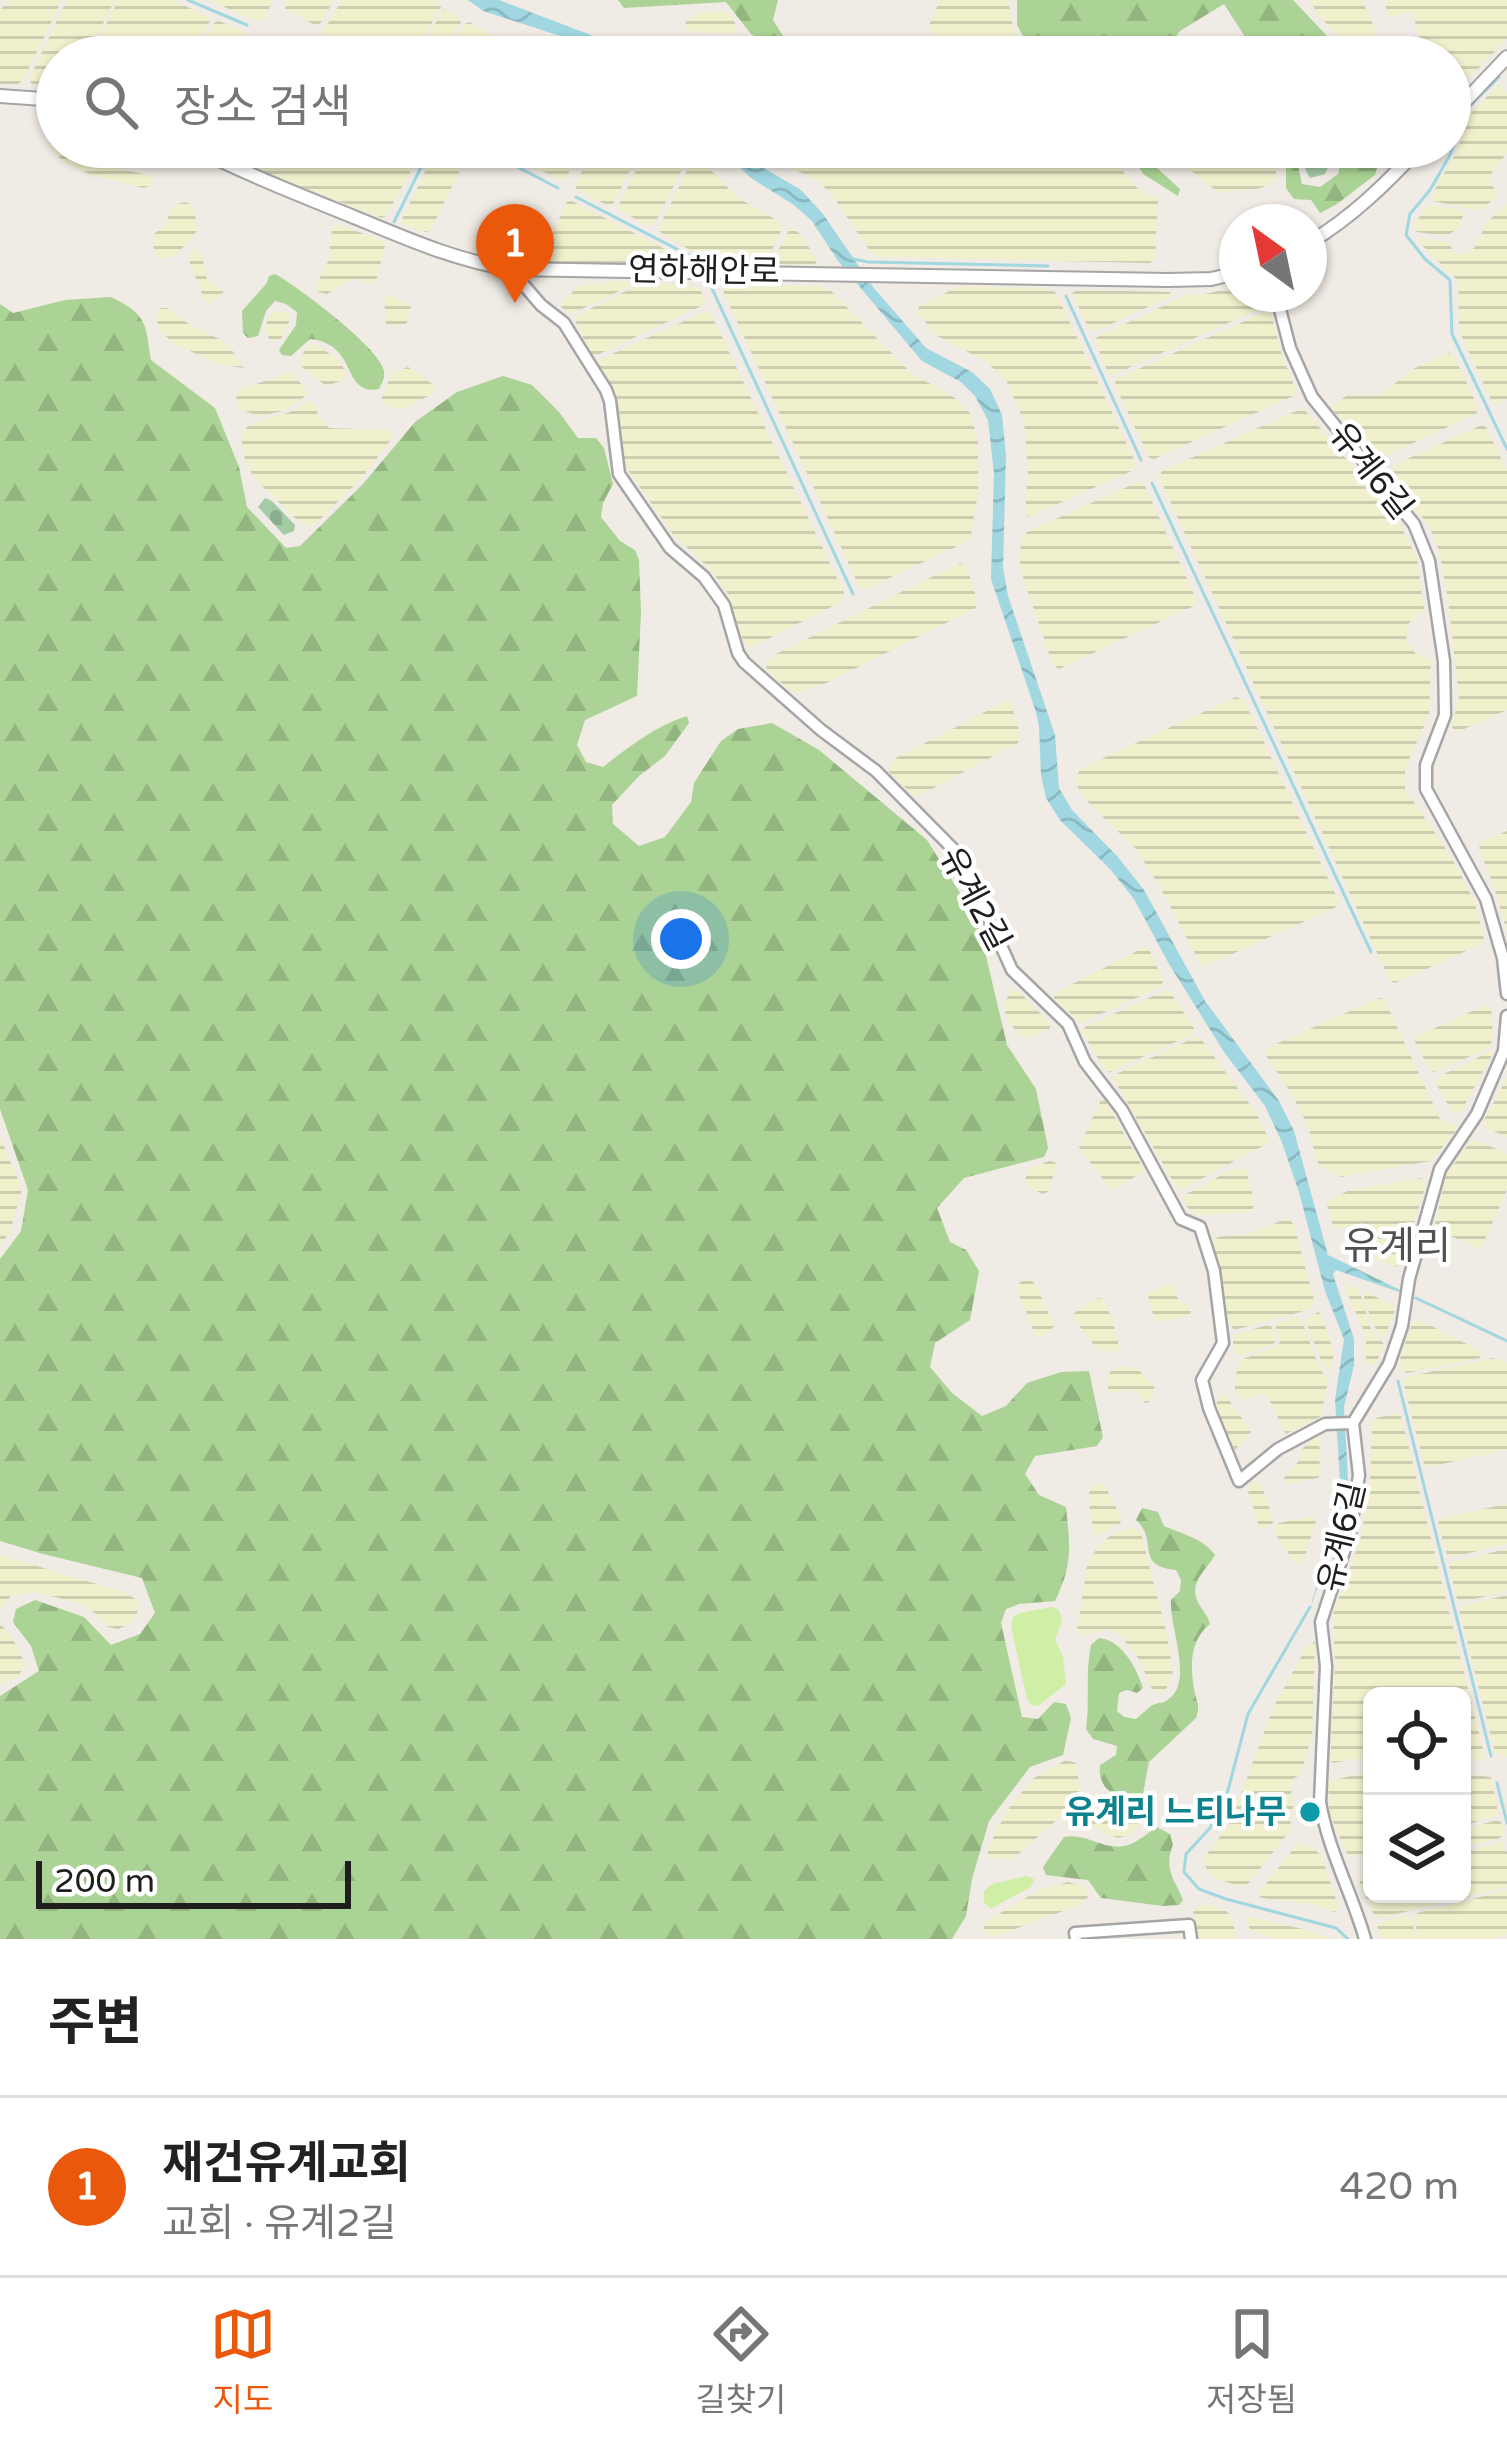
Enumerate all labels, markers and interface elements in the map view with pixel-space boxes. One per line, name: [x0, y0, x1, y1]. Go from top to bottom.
search box: [36, 36, 1471, 168]
icon: search: [78, 69, 144, 135]
text: 장소 검색: [174, 81, 351, 135]
pin: 1: [476, 204, 554, 303]
north arrow: [1219, 204, 1327, 312]
street label: 연하해안로: [628, 250, 780, 292]
street label: 유계6길: [1321, 415, 1421, 527]
street label: 유계2길: [932, 840, 1018, 958]
your location: [651, 909, 711, 969]
district label: 유계리: [1343, 1223, 1451, 1270]
street label: 유계6길: [1310, 1478, 1374, 1596]
map controls: [1363, 1687, 1471, 1903]
button: locate: [1363, 1687, 1471, 1795]
place label: 유계리 느티나무: [1065, 1793, 1286, 1832]
button: layers: [1363, 1795, 1471, 1903]
marker: 유계리 느티나무: [1297, 1799, 1323, 1825]
scale bar: [36, 1855, 351, 1908]
text: 200 m: [54, 1862, 155, 1901]
text: 주변: [48, 1992, 142, 2054]
text: 재건유계교회: [162, 2137, 410, 2191]
text: 1: [75, 2163, 99, 2210]
text: 420 m: [1340, 2163, 1459, 2210]
text: 교회 · 유계2길: [162, 2200, 396, 2247]
tab: 지도: [210, 2301, 276, 2421]
tab: 길찾기: [695, 2301, 786, 2421]
tab: 저장됨: [1206, 2301, 1297, 2421]

